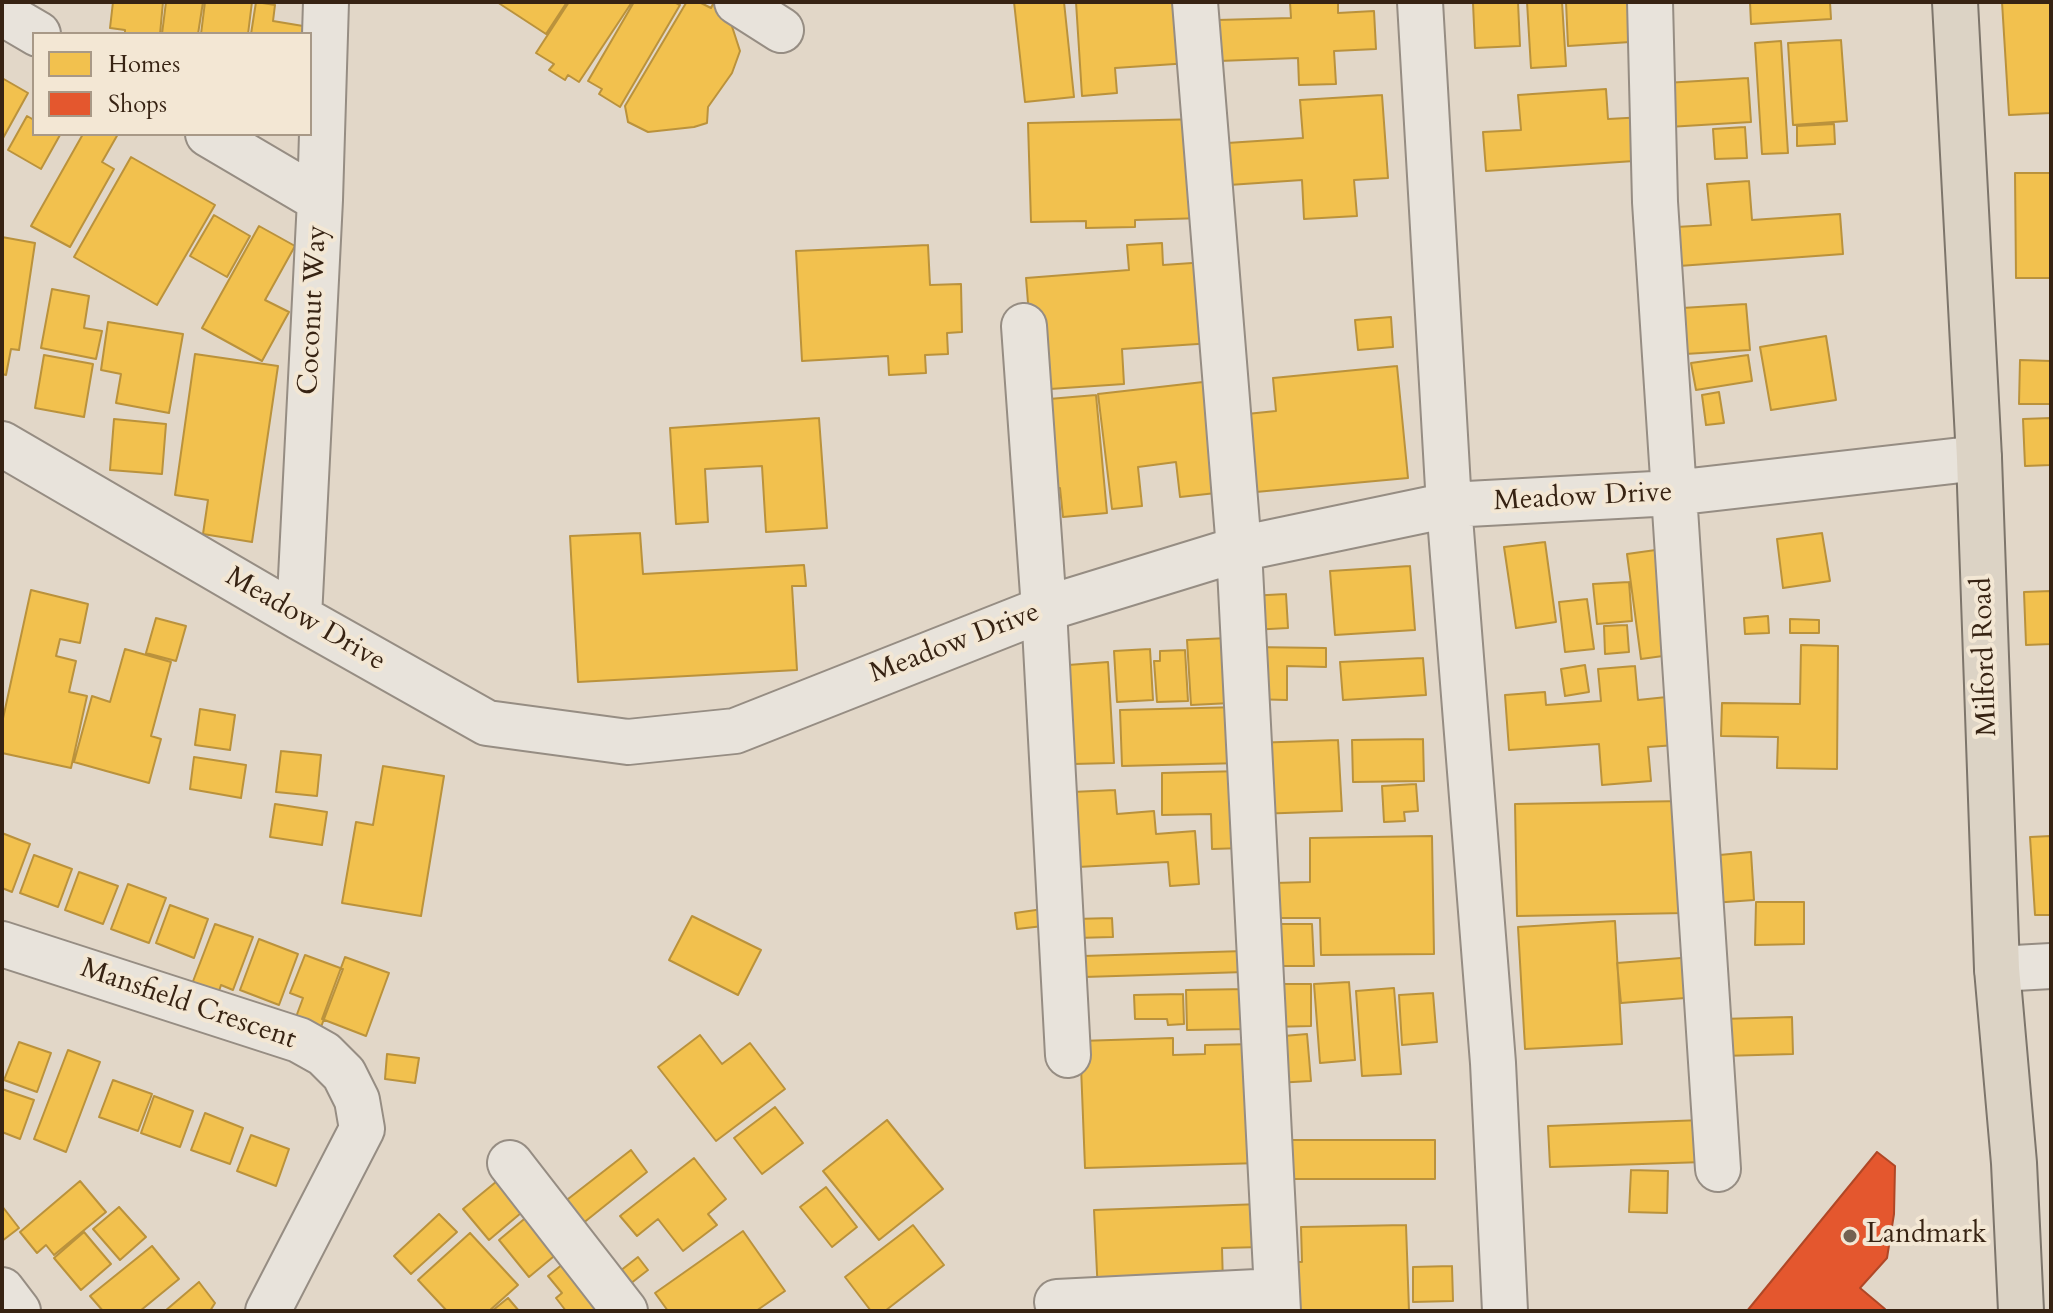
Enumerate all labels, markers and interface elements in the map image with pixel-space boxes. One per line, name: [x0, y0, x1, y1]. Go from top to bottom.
legend: [32, 32, 312, 136]
text: Homes: [108, 48, 180, 81]
text: Shops: [108, 88, 167, 121]
street label: Coconut Way: [293, 224, 335, 396]
street label: Meadow Drive: [1493, 477, 1673, 519]
street label: Meadow Drive: [219, 561, 391, 679]
street label: Milford Road: [1966, 577, 2006, 737]
street label: Meadow Drive: [865, 596, 1045, 692]
street label: Mansfield Crescent: [76, 952, 300, 1058]
place label: Landmark: [1866, 1219, 1987, 1253]
marker: Landmark: [1841, 1227, 1859, 1245]

